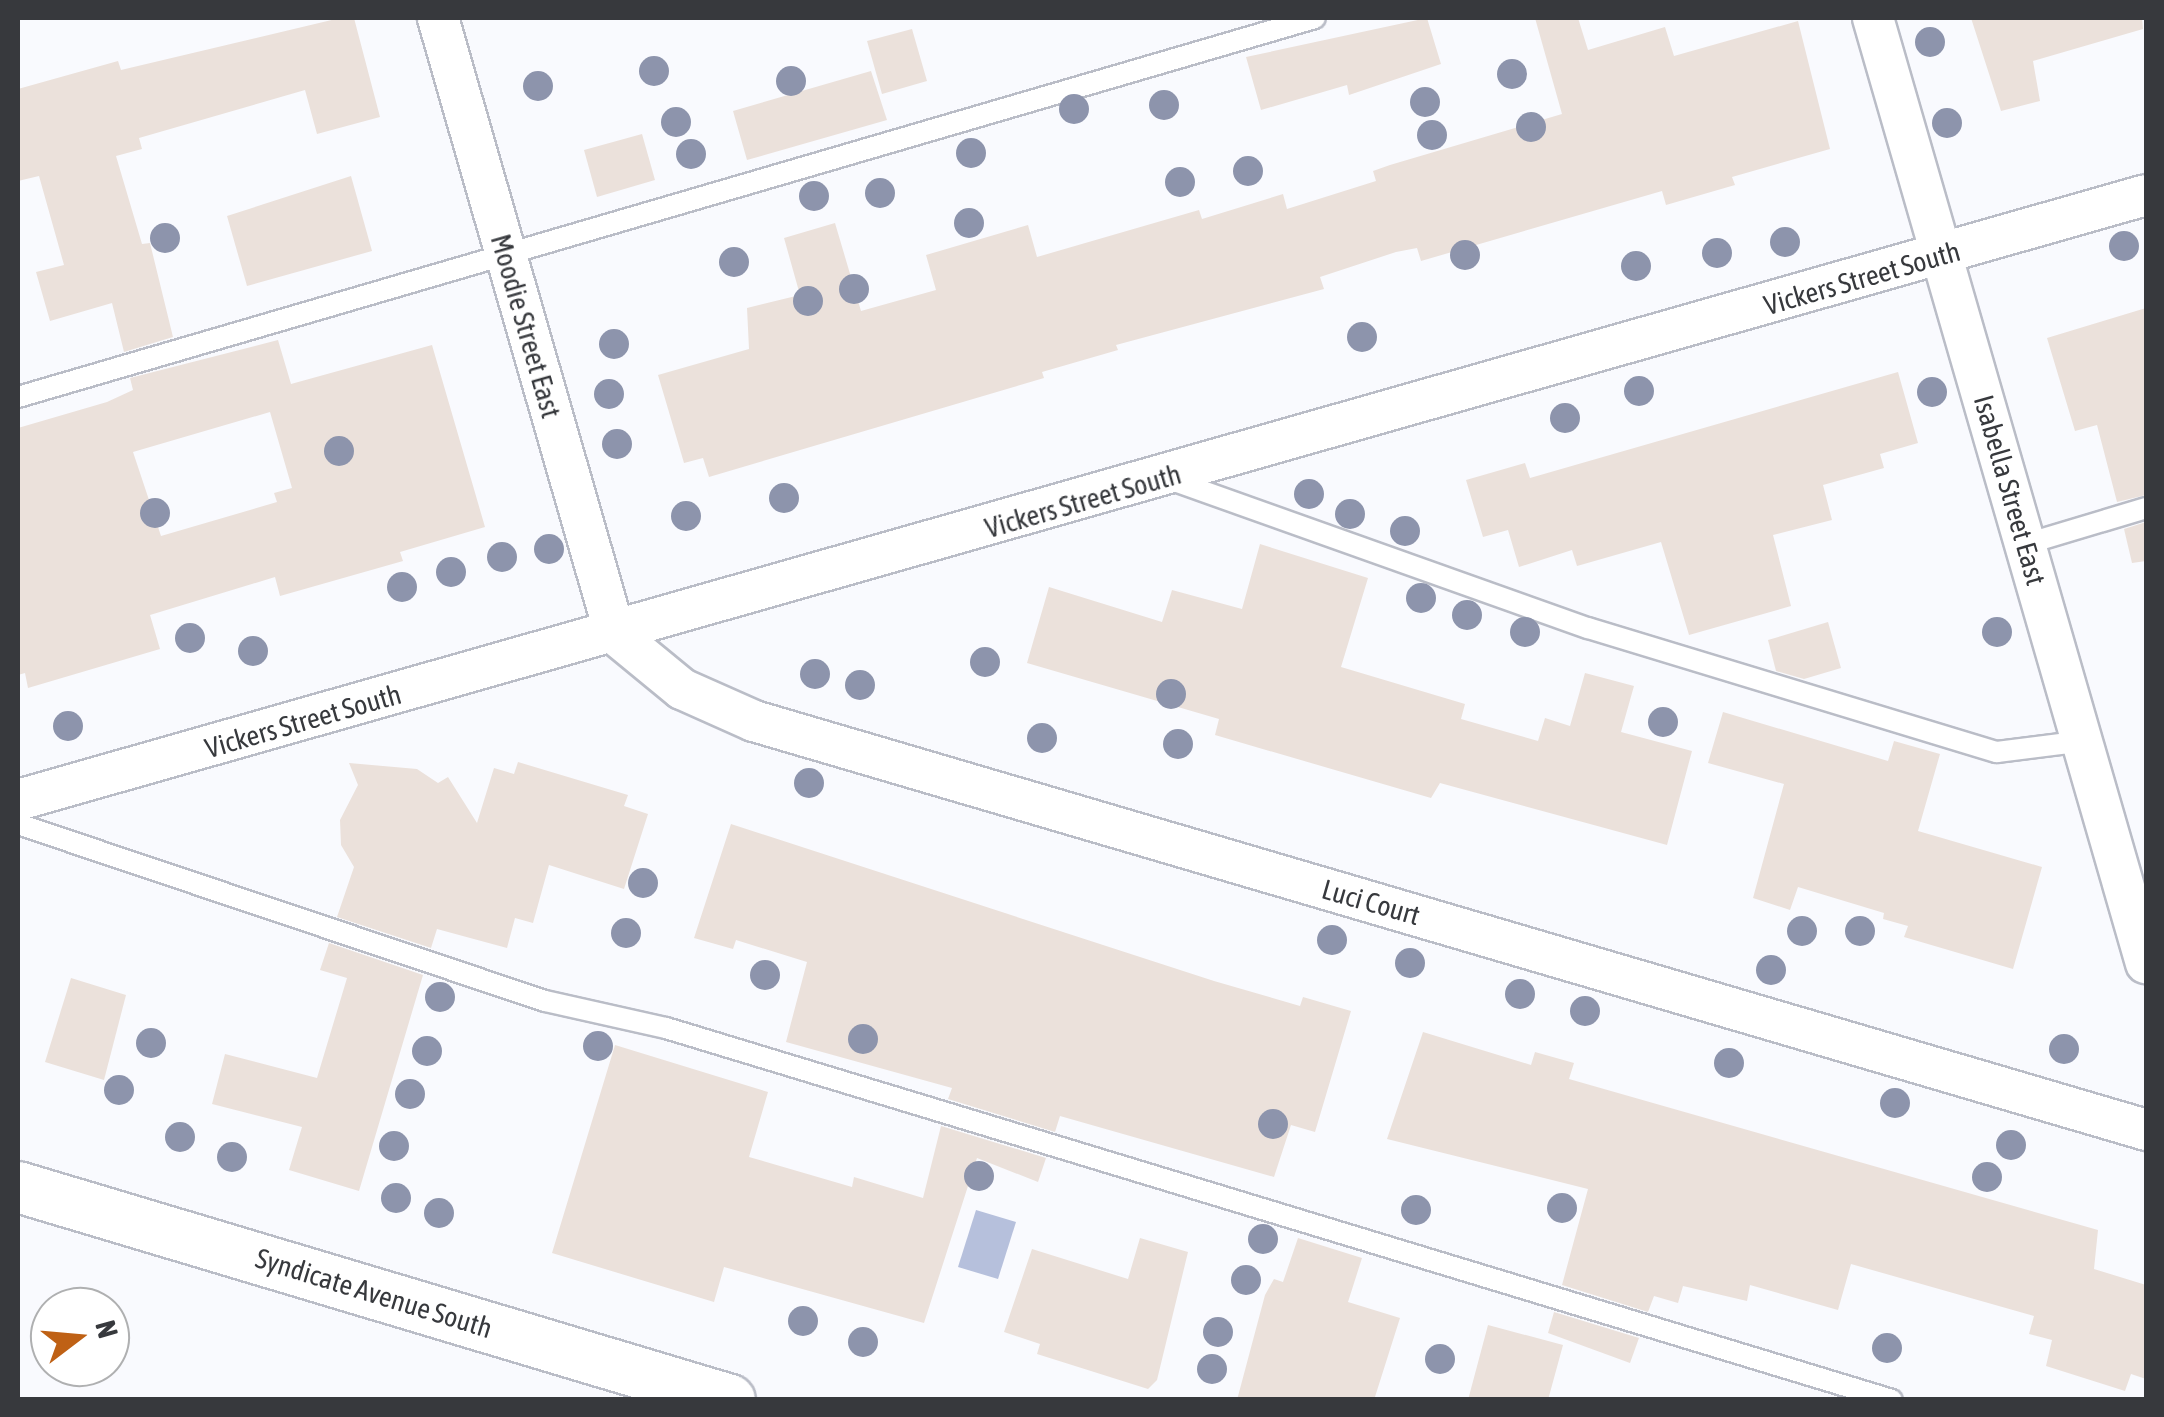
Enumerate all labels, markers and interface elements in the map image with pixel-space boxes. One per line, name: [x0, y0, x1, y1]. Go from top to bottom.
street label: Moodie Street East: [484, 230, 568, 422]
street label: Vickers Street South: [1760, 234, 1964, 322]
street label: Isabella Street East: [1967, 391, 2053, 589]
street label: Vickers Street South: [981, 457, 1185, 545]
street label: Vickers Street South: [201, 677, 405, 765]
street label: Luci Court: [1318, 872, 1424, 932]
street label: Syndicate Avenue South: [252, 1241, 496, 1345]
north arrow: [30, 1287, 130, 1387]
text: N: [89, 1317, 125, 1342]

